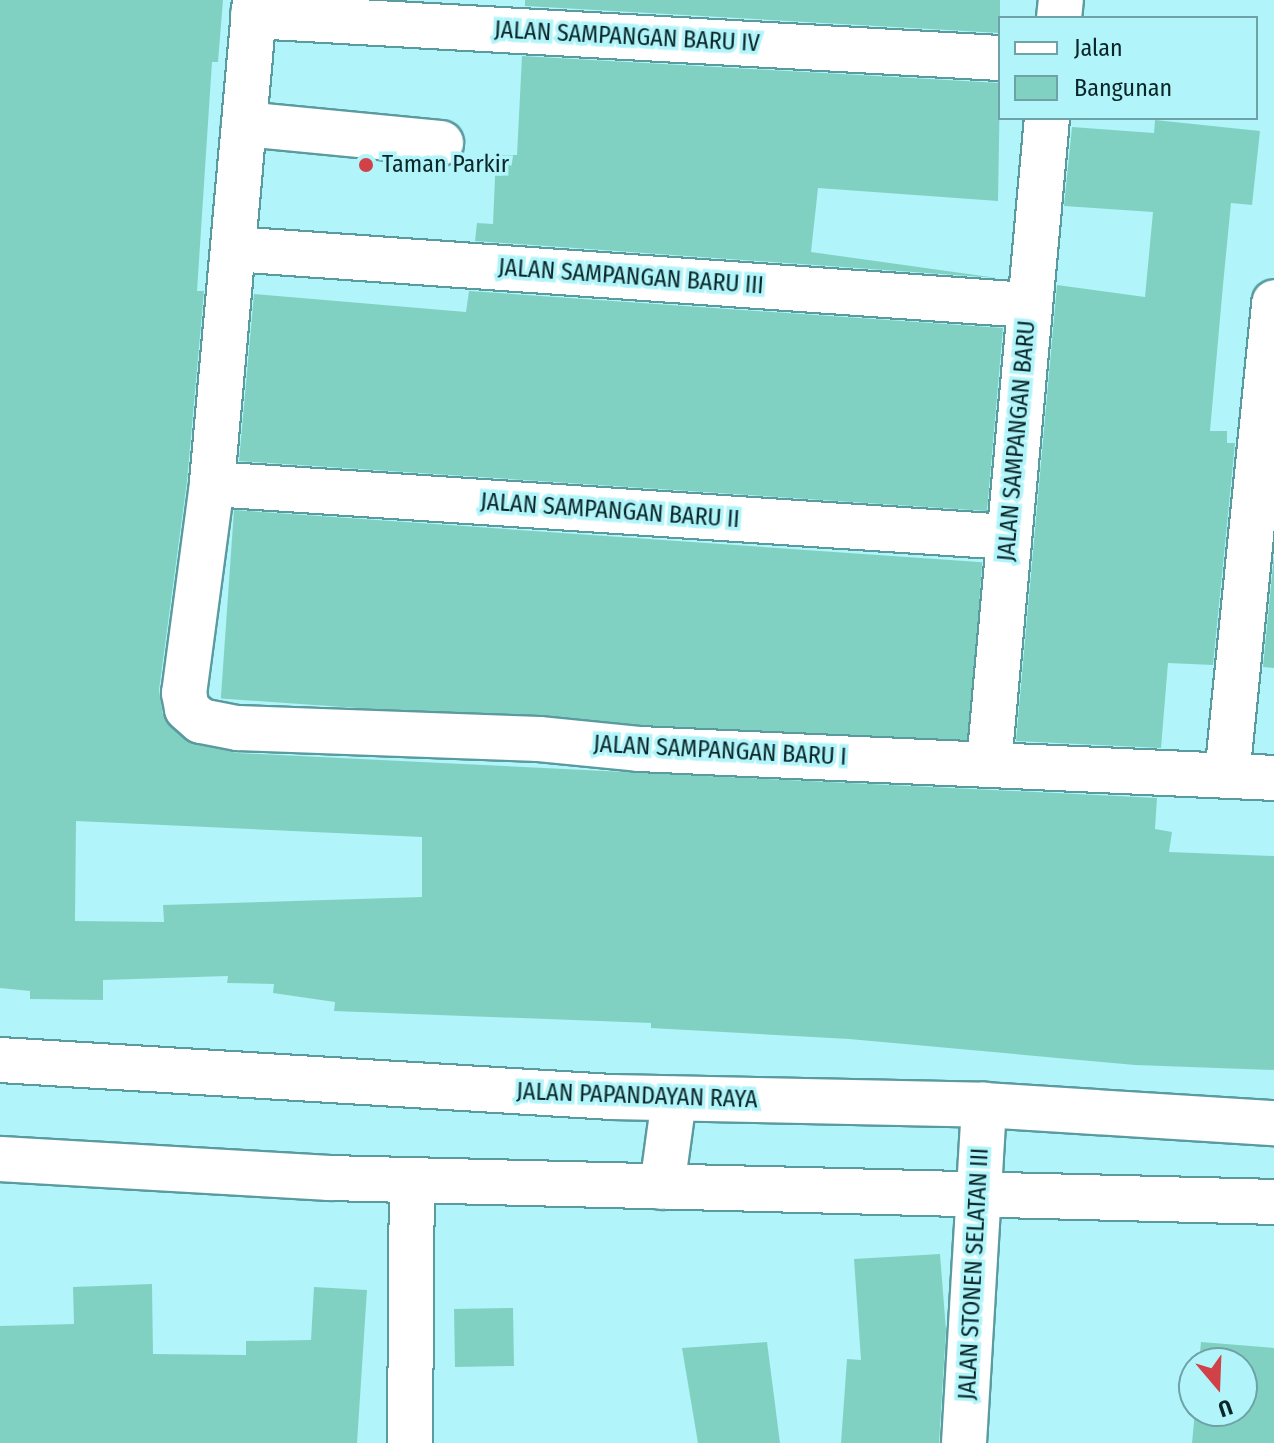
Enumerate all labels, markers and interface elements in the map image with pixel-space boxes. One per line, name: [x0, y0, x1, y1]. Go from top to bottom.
street label: JALAN SAMPANGAN BARU IV: [494, 16, 760, 58]
legend: [998, 16, 1258, 120]
text: Jalan: [1074, 34, 1123, 62]
text: Bangunan: [1074, 74, 1172, 102]
place label: Taman Parkir: [382, 151, 509, 179]
marker: Taman Parkir: [357, 156, 375, 174]
street label: JALAN SAMPANGAN BARU III: [497, 253, 765, 301]
street label: JALAN SAMPANGAN BARU: [992, 319, 1042, 563]
street label: JALAN SAMPANGAN BARU II: [479, 488, 741, 534]
street label: JALAN SAMPANGAN BARU I: [593, 730, 847, 772]
street label: JALAN PAPANDAYAN RAYA: [516, 1077, 758, 1115]
street label: JALAN STONEN SELATAN III: [953, 1147, 995, 1401]
north arrow: [1178, 1347, 1258, 1427]
text: U: [1215, 1393, 1236, 1423]

